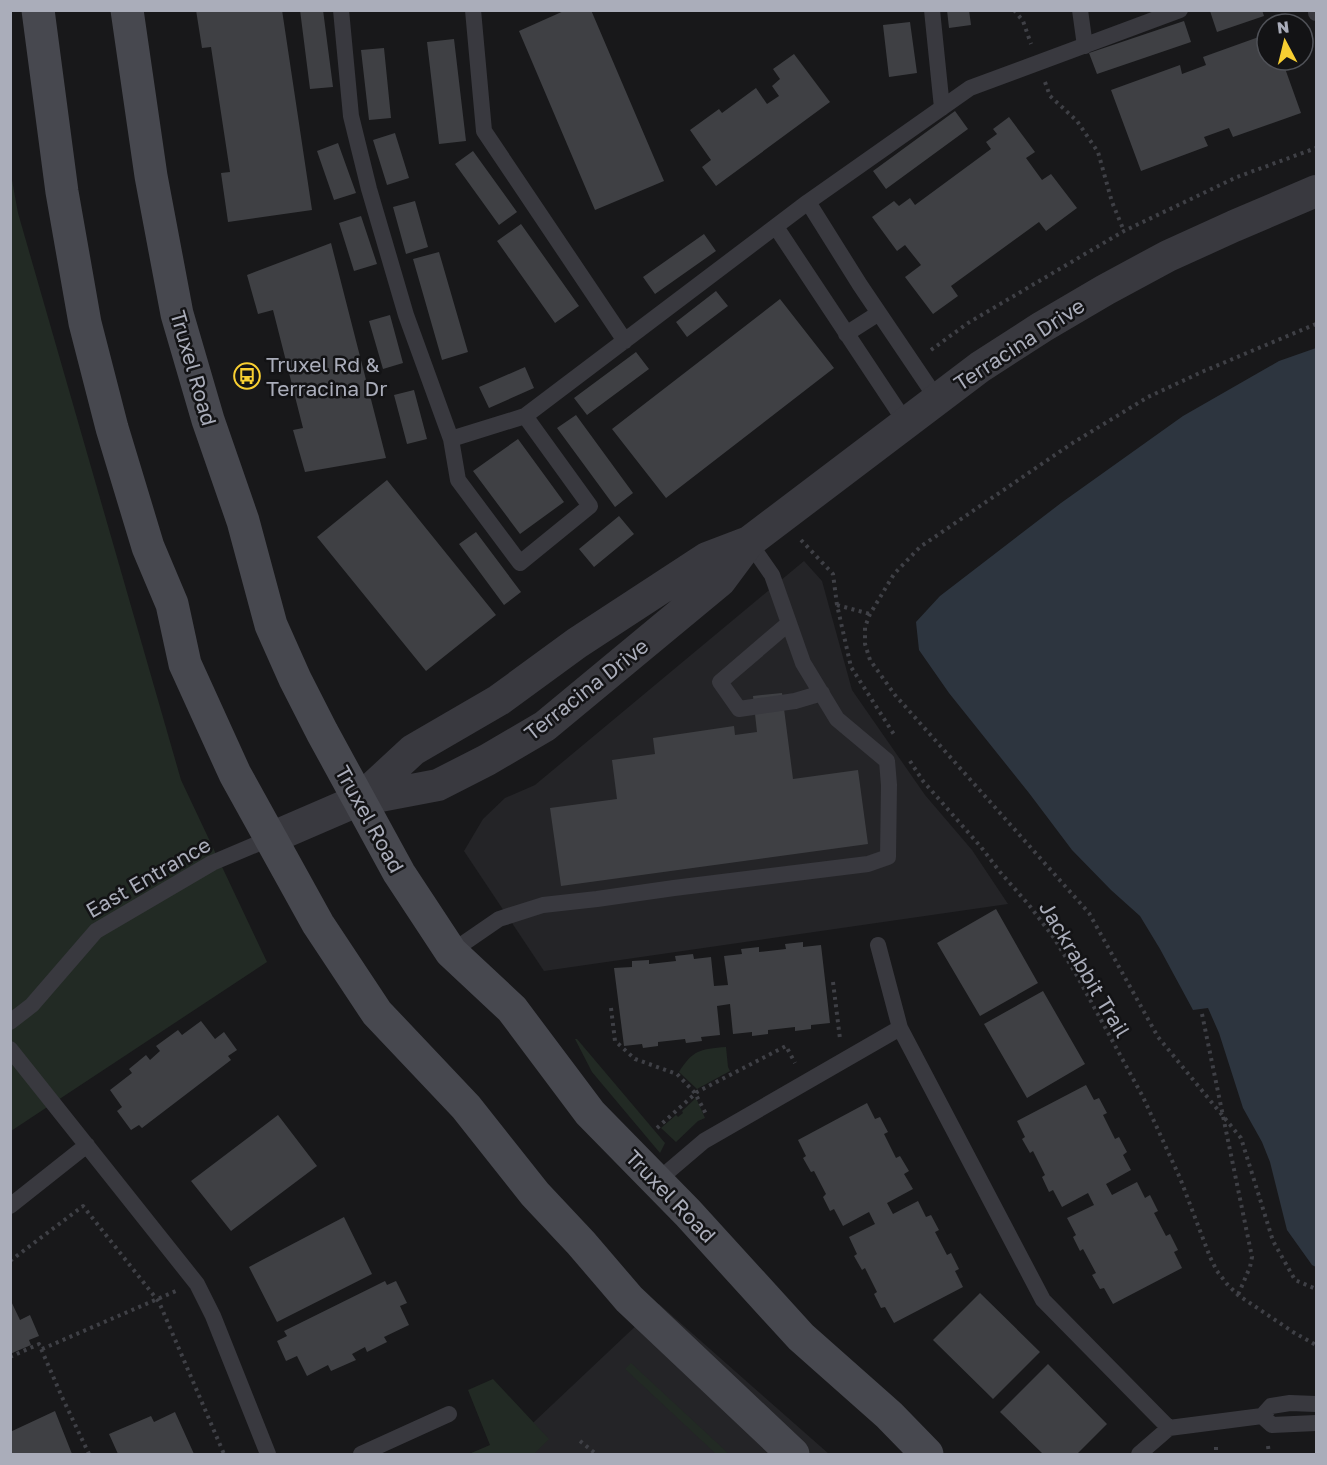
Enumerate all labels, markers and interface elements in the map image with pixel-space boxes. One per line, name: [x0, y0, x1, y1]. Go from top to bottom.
north arrow: [1255, 12, 1315, 72]
text: N: [1276, 16, 1290, 38]
street label: Terracina Drive: [949, 292, 1089, 396]
street label: Truxel Road: [165, 307, 223, 429]
place label: Truxel Rd & Terracina Dr: [266, 351, 387, 401]
bus stop icon: Truxel Rd & Terracina Dr: [232, 361, 262, 391]
street label: Terracina Drive: [519, 632, 653, 746]
street label: Truxel Road: [330, 761, 410, 877]
street label: East Entrance: [81, 831, 215, 923]
street label: Jackrabbit Trail: [1034, 896, 1136, 1042]
street label: Truxel Road: [620, 1144, 722, 1248]

